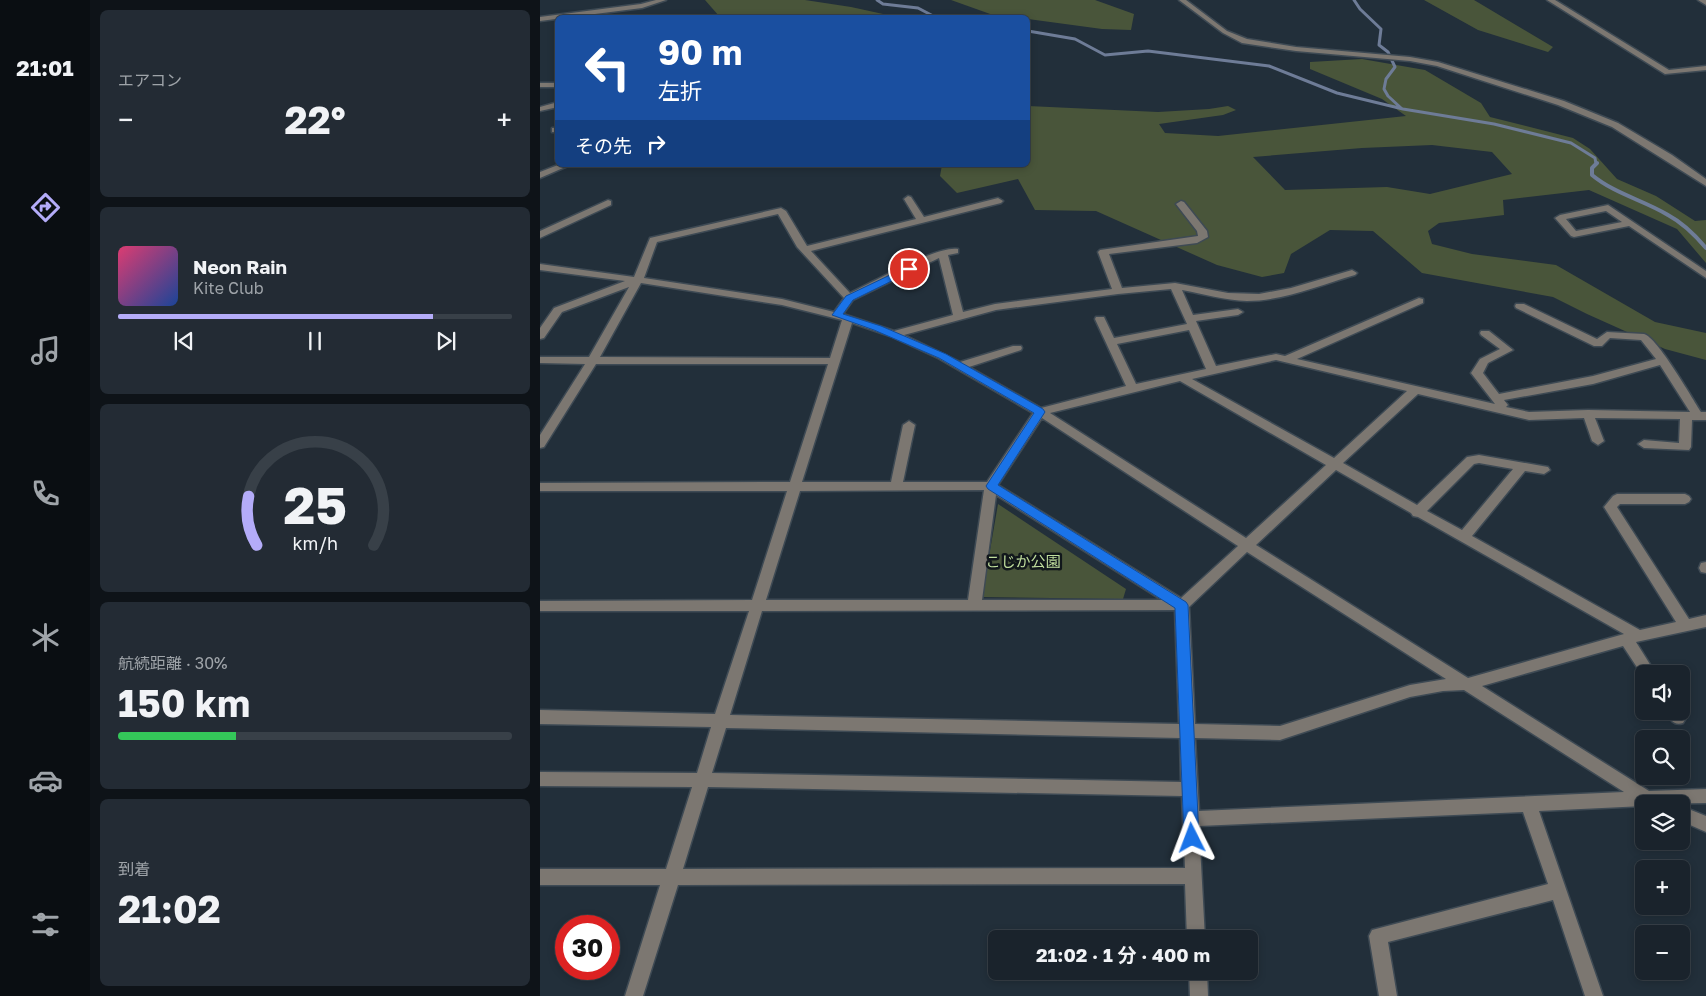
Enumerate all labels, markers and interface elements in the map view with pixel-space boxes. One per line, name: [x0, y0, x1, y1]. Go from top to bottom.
text: 90 m: [658, 31, 742, 73]
icon: left: [575, 35, 640, 100]
text: 21:01: [16, 54, 74, 81]
text: エアコン: [118, 70, 182, 90]
text: 左折: [658, 77, 702, 104]
text: 22°: [284, 97, 346, 142]
text: −: [118, 103, 133, 136]
text: +: [497, 103, 512, 136]
icon: right: [642, 130, 670, 158]
text: その先: [575, 134, 632, 157]
icon: directions: [28, 190, 63, 225]
pin: [888, 248, 930, 290]
text: Neon Rain: [193, 255, 287, 278]
icon: arrive: [895, 255, 923, 283]
text: Kite Club: [193, 278, 264, 298]
icon: previous: [170, 327, 198, 355]
icon: pause: [301, 327, 329, 355]
icon: next: [432, 327, 460, 355]
icon: music: [28, 333, 63, 368]
text: 25: [283, 473, 347, 535]
icon: phone: [28, 476, 63, 511]
text: km/h: [292, 532, 338, 554]
park label: こじか公園: [985, 552, 1061, 570]
icon: climate: [28, 620, 63, 655]
text: 航続距離 · 30%: [118, 653, 228, 673]
map controls: [1635, 665, 1690, 980]
button: sound: [1635, 665, 1690, 720]
text: 150 km: [118, 680, 250, 725]
button: search: [1635, 730, 1690, 785]
icon: car: [28, 763, 63, 798]
button: layers: [1635, 795, 1690, 850]
position arrow: [1165, 811, 1217, 863]
text: 到着: [118, 859, 150, 879]
button: +: [1635, 860, 1690, 915]
text: 21:02: [118, 886, 221, 931]
icon: filters: [28, 907, 63, 942]
speed limit sign: 30: [555, 915, 620, 980]
button: −: [1635, 925, 1690, 980]
text: 21:02 · 1 分 · 400 m: [1036, 943, 1210, 966]

